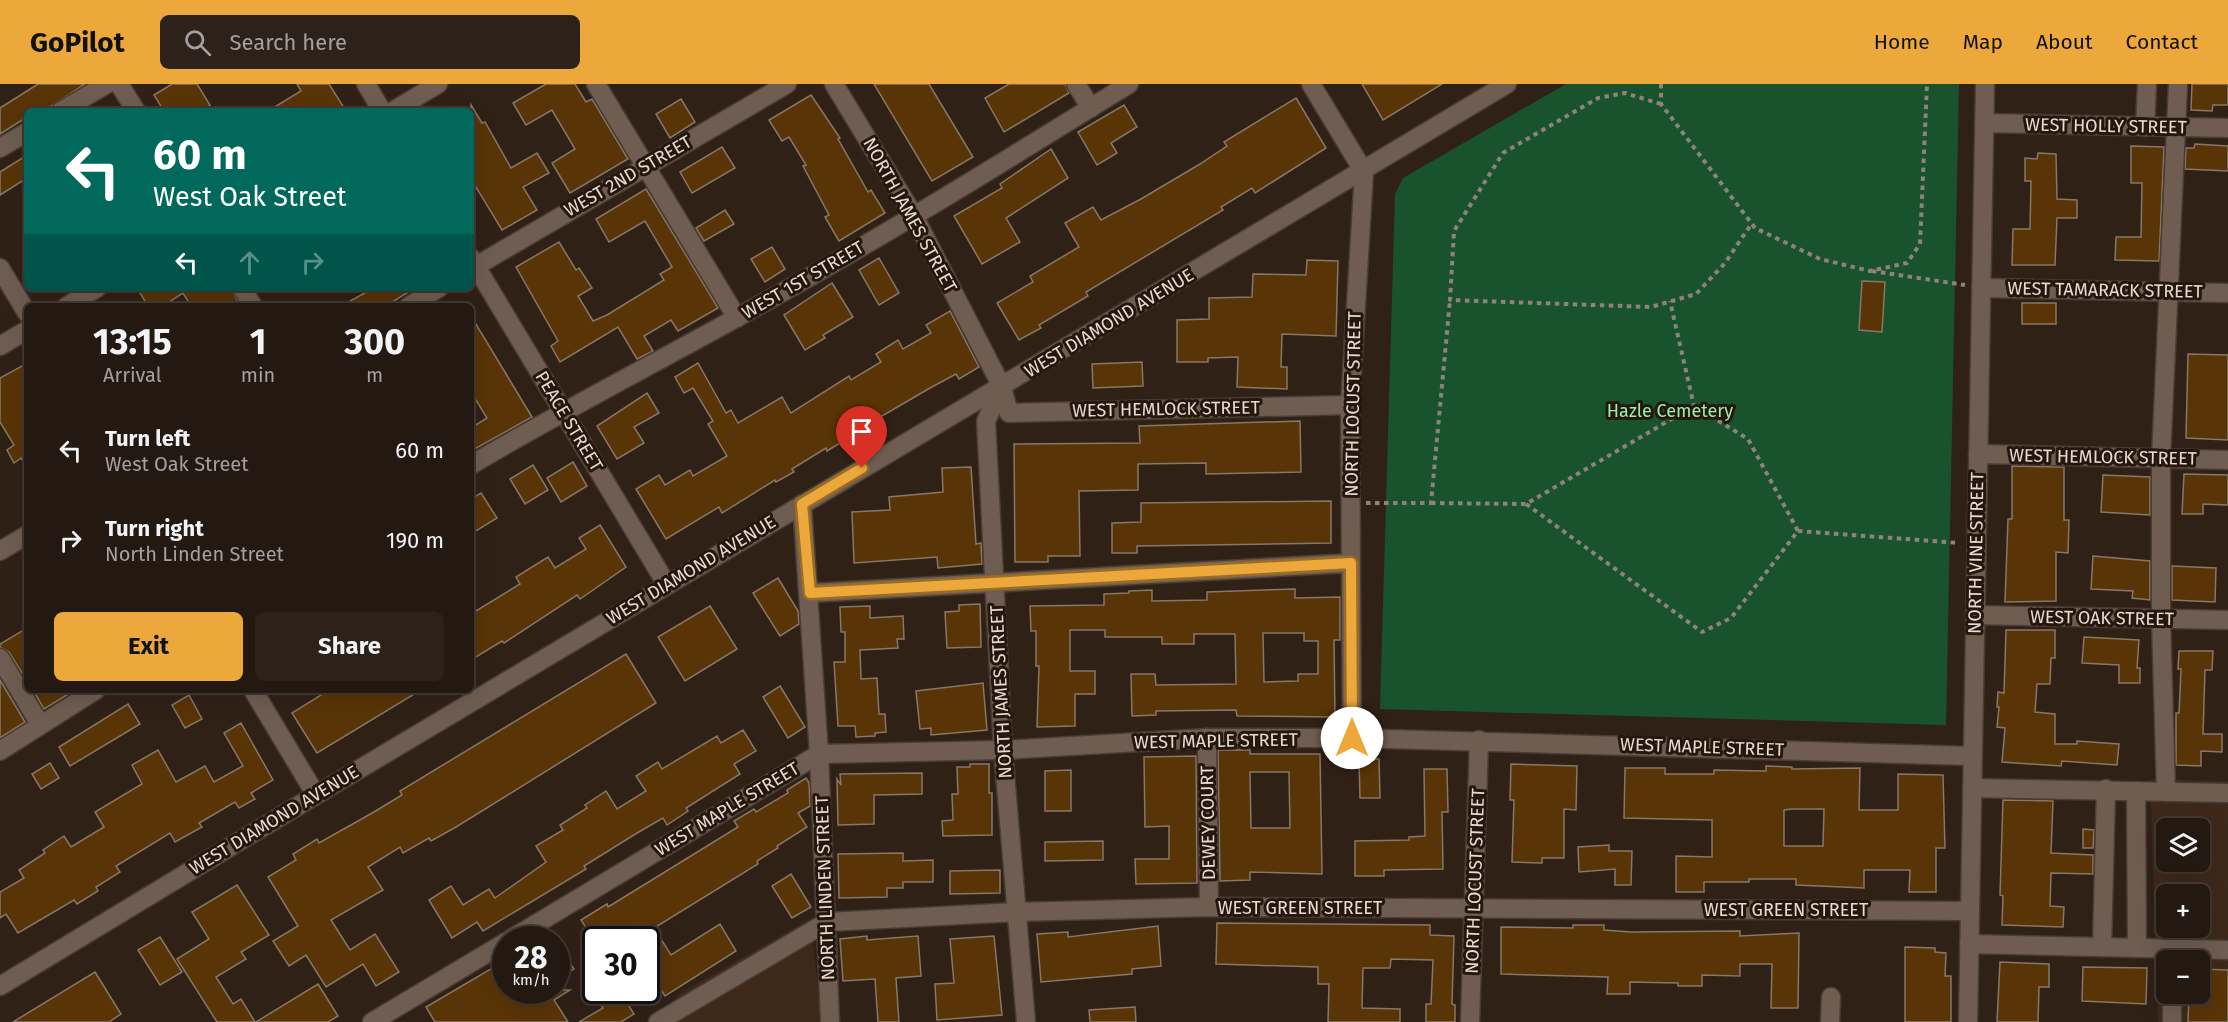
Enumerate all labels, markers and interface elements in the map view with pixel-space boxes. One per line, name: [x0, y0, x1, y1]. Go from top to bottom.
search box: [160, 15, 580, 69]
text: GoPilot: [30, 26, 124, 59]
icon: search: [181, 26, 214, 59]
text: Search here: [229, 29, 347, 56]
text: Home: [1874, 29, 1930, 55]
text: Map: [1963, 29, 2003, 55]
text: About: [2036, 29, 2093, 55]
text: Contact: [2126, 29, 2198, 55]
street label: WEST HOLLY STREET: [2025, 114, 2188, 138]
text: 60 m: [153, 130, 247, 180]
street label: WEST 2ND STREET: [560, 130, 696, 221]
icon: left: [54, 132, 132, 210]
street label: NORTH JAMES STREET: [858, 134, 962, 297]
text: West Oak Street: [153, 181, 347, 213]
street label: WEST 1ST STREET: [738, 236, 869, 324]
icon: left: [170, 246, 203, 279]
icon: ahead: [233, 246, 266, 279]
icon: right: [296, 246, 329, 279]
street label: WEST DIAMOND AVENUE: [1020, 264, 1198, 382]
street label: WEST TAMARACK STREET: [2007, 277, 2204, 303]
street label: NORTH LOCUST STREET: [1340, 310, 1366, 497]
text: 13:15: [93, 320, 172, 364]
text: 1: [250, 320, 266, 364]
text: 300: [344, 320, 405, 364]
text: Arrival: [103, 363, 162, 387]
text: min: [241, 363, 275, 387]
text: m: [366, 363, 383, 387]
street label: PEACE STREET: [530, 367, 608, 476]
street label: WEST HEMLOCK STREET: [1072, 396, 1261, 422]
park label: Hazle Cemetery: [1607, 400, 1733, 422]
pin: [836, 406, 887, 468]
icon: arrive: [845, 415, 878, 448]
text: Turn left: [105, 425, 190, 452]
icon: left: [54, 434, 87, 467]
text: 60 m: [395, 437, 444, 464]
street label: WEST HEMLOCK STREET: [2009, 444, 2198, 470]
text: West Oak Street: [105, 452, 248, 476]
street label: NORTH VINE STREET: [1964, 471, 1988, 634]
street label: WEST DIAMOND AVENUE: [602, 511, 780, 629]
text: Turn right: [105, 515, 204, 542]
icon: right: [54, 524, 87, 557]
text: 190 m: [386, 527, 444, 554]
text: North Linden Street: [105, 542, 284, 566]
street label: NORTH JAMES STREET: [985, 604, 1017, 779]
street label: WEST OAK STREET: [2030, 606, 2175, 630]
button: Exit: [54, 612, 243, 681]
button: Share: [255, 612, 444, 681]
position arrow: [1320, 706, 1384, 770]
street label: WEST MAPLE STREET: [1134, 729, 1299, 753]
street label: WEST MAPLE STREET: [1620, 733, 1785, 761]
street label: WEST MAPLE STREET: [651, 757, 804, 861]
street label: WEST DIAMOND AVENUE: [185, 761, 363, 879]
street label: DEWEY COURT: [1196, 765, 1220, 880]
street label: NORTH LOCUST STREET: [1461, 787, 1489, 974]
street label: NORTH LINDEN STREET: [811, 795, 839, 981]
map controls: [2156, 818, 2210, 1004]
button: layers: [2156, 818, 2210, 872]
button: +: [2156, 884, 2210, 938]
street label: WEST GREEN STREET: [1218, 897, 1383, 919]
street label: WEST GREEN STREET: [1704, 899, 1869, 921]
speed limit sign: 30: [582, 926, 660, 1004]
text: 28: [515, 940, 547, 976]
button: −: [2156, 950, 2210, 1004]
text: km/h: [512, 971, 550, 989]

